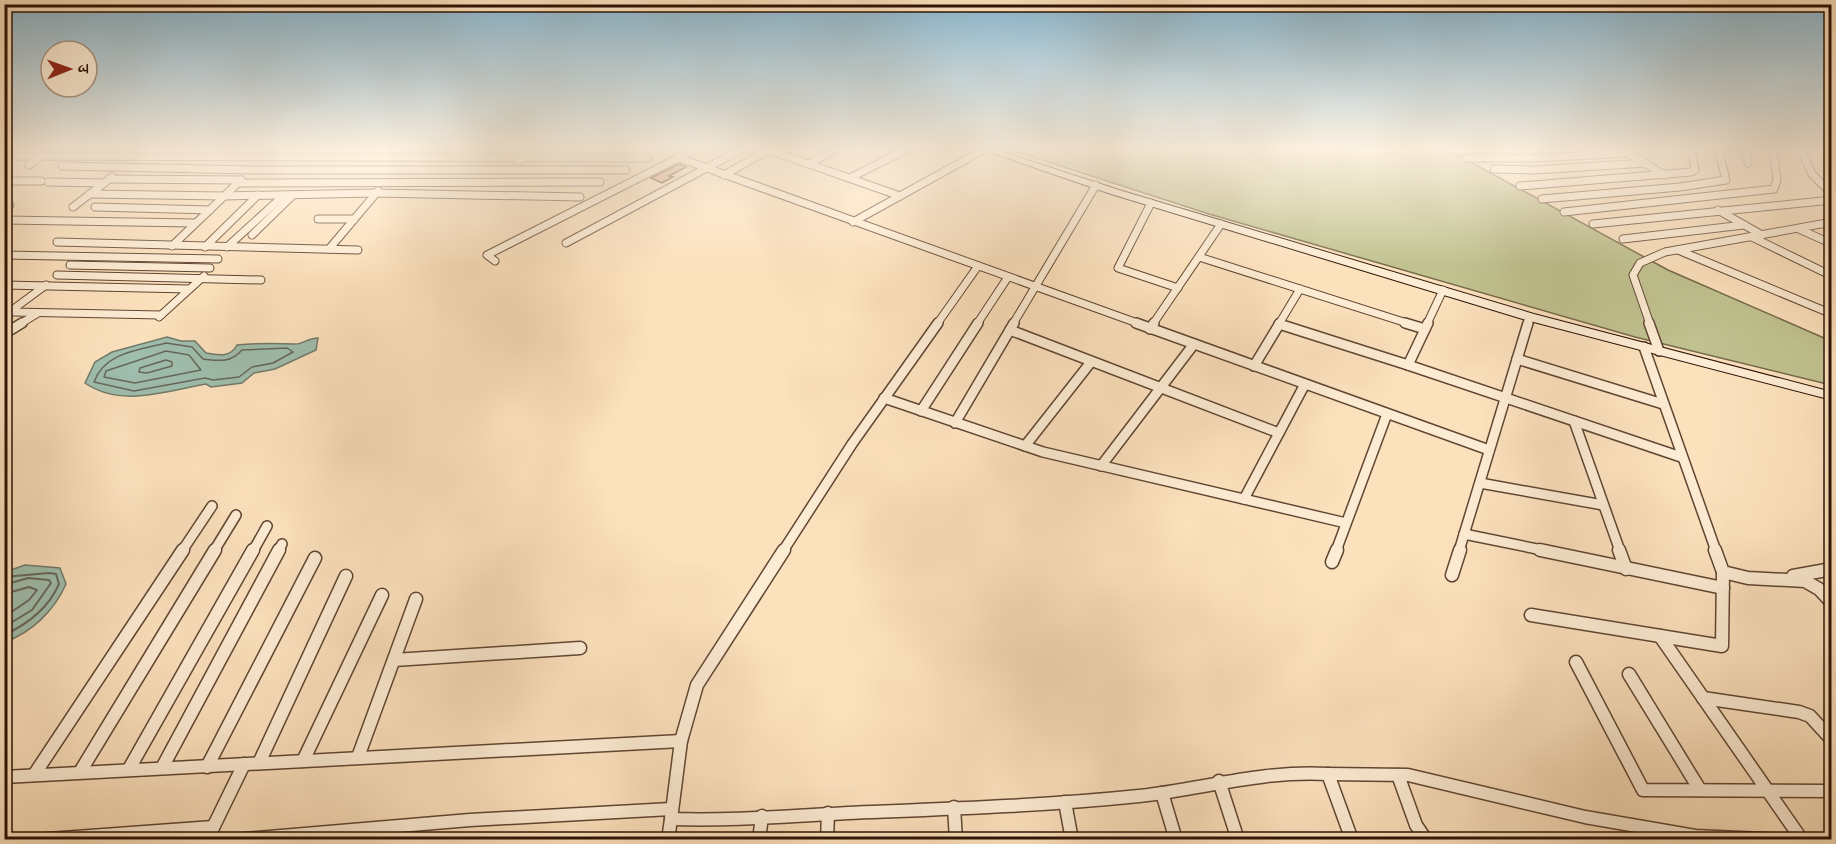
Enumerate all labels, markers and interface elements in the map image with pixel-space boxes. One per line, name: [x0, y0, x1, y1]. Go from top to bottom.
north arrow: [39, 39, 99, 99]
text: उ: [72, 63, 94, 75]

